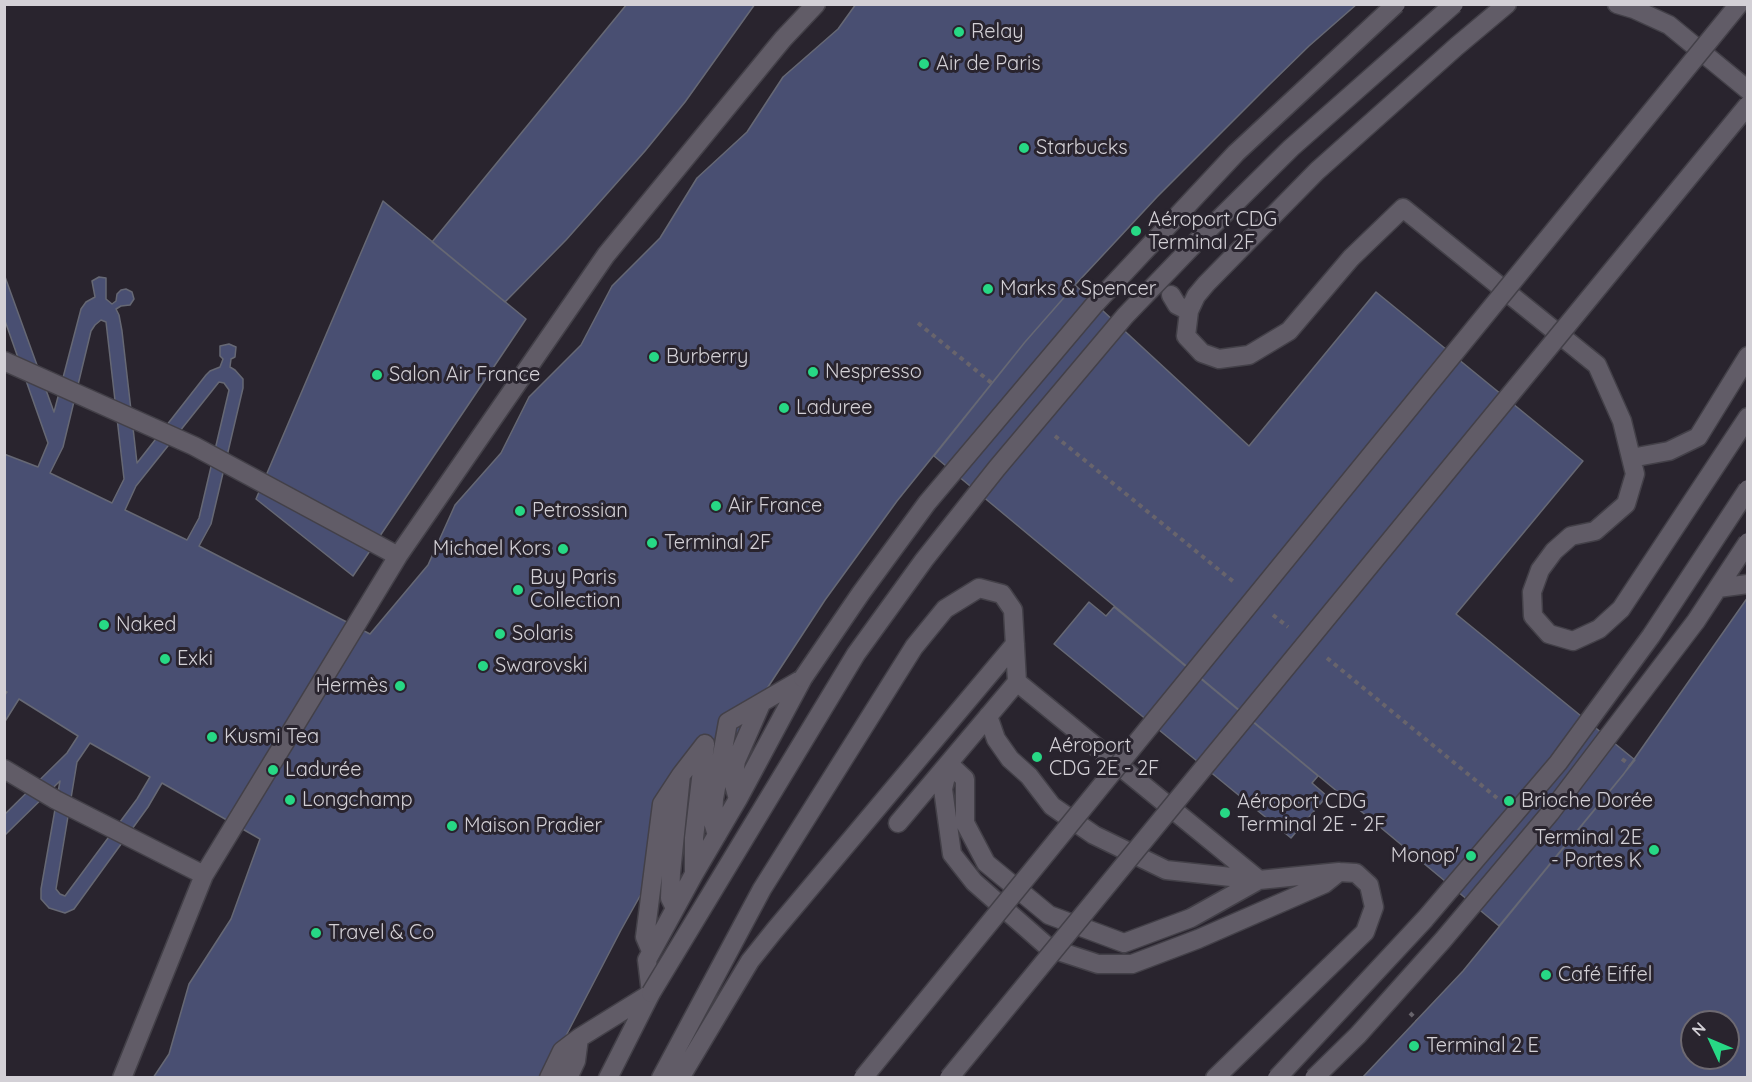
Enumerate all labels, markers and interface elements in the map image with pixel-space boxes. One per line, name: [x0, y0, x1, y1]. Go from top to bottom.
place label: Relay: [971, 20, 1024, 44]
marker: Relay: [952, 25, 966, 39]
place label: Air de Paris: [936, 52, 1041, 76]
marker: Air de Paris: [917, 57, 931, 71]
place label: Starbucks: [1036, 136, 1128, 160]
marker: Starbucks: [1017, 141, 1031, 155]
place label: Aéroport CDG Terminal 2F: [1148, 208, 1277, 255]
marker: Aéroport CDG Terminal 2F: [1129, 224, 1143, 238]
place label: Marks & Spencer: [1000, 277, 1156, 301]
marker: Marks & Spencer: [981, 282, 995, 296]
place label: Burberry: [666, 345, 748, 369]
marker: Burberry: [647, 350, 661, 364]
place label: Nespresso: [825, 360, 922, 384]
place label: Salon Air France: [389, 363, 540, 387]
marker: Nespresso: [806, 365, 820, 379]
marker: Salon Air France: [370, 368, 384, 382]
place label: Laduree: [796, 396, 872, 420]
marker: Laduree: [777, 401, 791, 415]
place label: Air France: [728, 494, 822, 518]
place label: Petrossian: [532, 499, 628, 523]
marker: Air France: [709, 499, 723, 513]
marker: Petrossian: [513, 504, 527, 518]
place label: Terminal 2F: [664, 531, 771, 555]
marker: Terminal 2F: [645, 536, 659, 550]
place label: Michael Kors: [433, 537, 551, 561]
marker: Michael Kors: [556, 542, 570, 556]
place label: Buy Paris Collection: [530, 566, 620, 613]
marker: Buy Paris Collection: [511, 583, 525, 597]
place label: Naked: [116, 613, 176, 637]
marker: Naked: [97, 618, 111, 632]
place label: Solaris: [512, 622, 573, 646]
marker: Solaris: [493, 627, 507, 641]
place label: Exki: [177, 647, 213, 671]
marker: Exki: [158, 652, 172, 666]
place label: Swarovski: [495, 654, 588, 678]
marker: Swarovski: [476, 659, 490, 673]
place label: Hermès: [316, 674, 388, 698]
marker: Hermès: [393, 679, 407, 693]
place label: Kusmi Tea: [224, 725, 319, 749]
marker: Kusmi Tea: [205, 730, 219, 744]
place label: Aéroport CDG 2E - 2F: [1049, 734, 1159, 781]
marker: Aéroport CDG 2E - 2F: [1030, 750, 1044, 764]
place label: Ladurée: [285, 758, 361, 782]
marker: Ladurée: [266, 763, 280, 777]
place label: Longchamp: [302, 788, 413, 812]
place label: Brioche Dorée: [1521, 789, 1653, 813]
place label: Aéroport CDG Terminal 2E - 2F: [1237, 790, 1385, 837]
marker: Longchamp: [283, 793, 297, 807]
marker: Brioche Dorée: [1502, 794, 1516, 808]
marker: Aéroport CDG Terminal 2E - 2F: [1218, 806, 1232, 820]
place label: Maison Pradier: [464, 814, 602, 838]
marker: Maison Pradier: [445, 819, 459, 833]
place label: Terminal 2E - Portes K: [1535, 826, 1642, 873]
marker: Terminal 2E - Portes K: [1647, 843, 1661, 857]
place label: Monop': [1391, 844, 1459, 868]
marker: Monop': [1464, 849, 1478, 863]
place label: Travel & Co: [328, 921, 434, 945]
marker: Travel & Co: [309, 926, 323, 940]
place label: Café Eiffel: [1558, 963, 1652, 987]
marker: Café Eiffel: [1539, 968, 1553, 982]
north arrow: [1680, 1010, 1740, 1070]
text: N: [1687, 1018, 1710, 1040]
place label: Terminal 2 E: [1426, 1034, 1539, 1058]
marker: Terminal 2 E: [1407, 1039, 1421, 1053]

